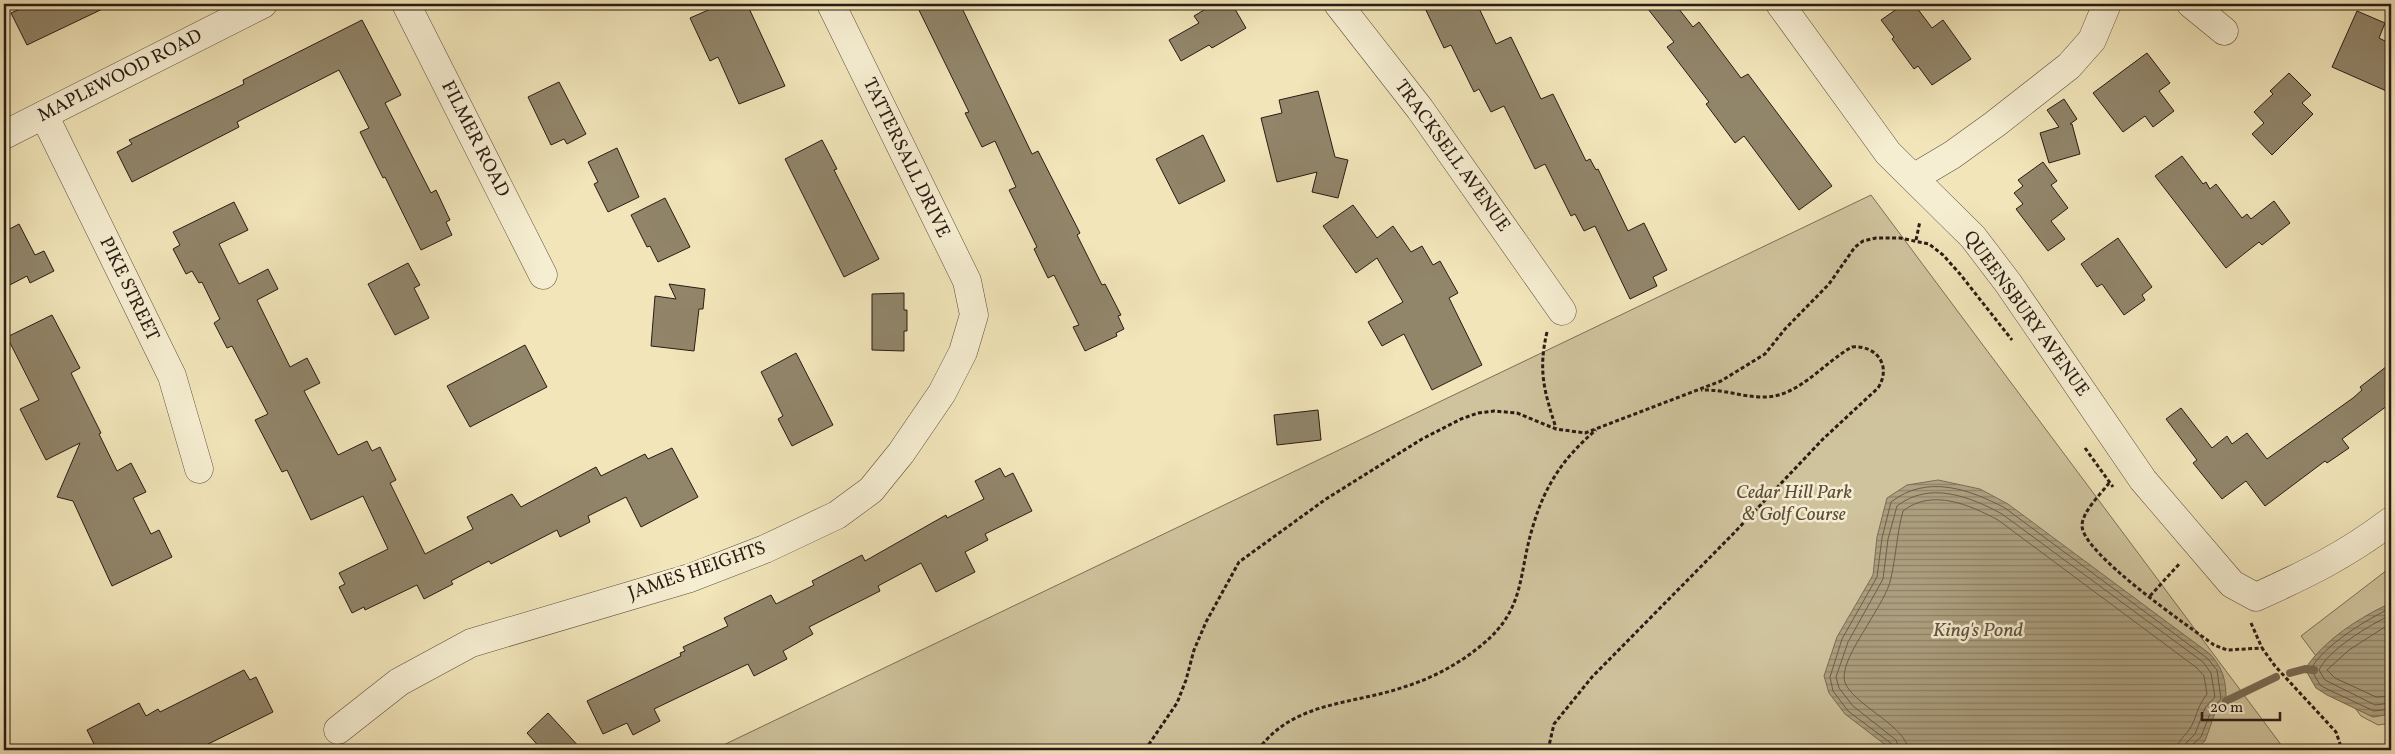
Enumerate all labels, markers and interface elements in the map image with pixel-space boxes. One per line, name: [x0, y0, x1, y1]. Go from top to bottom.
street label: MAPLEWOOD ROAD: [33, 23, 207, 129]
street label: TATTERSALL DRIVE: [856, 74, 956, 242]
street label: TRACKSELL AVENUE: [1388, 75, 1516, 237]
street label: FILMER ROAD: [434, 76, 516, 202]
street label: QUEENSBURY AVENUE: [1957, 226, 2095, 402]
street label: PIKE STREET: [93, 233, 165, 345]
park label: Cedar Hill Park & Golf Course: [1736, 480, 1852, 528]
street label: JAMES HEIGHTS: [625, 535, 769, 607]
water label: King's Pond: [1933, 617, 2024, 645]
scale bar: [2202, 689, 2280, 721]
text: 20 m: [2210, 698, 2243, 719]

